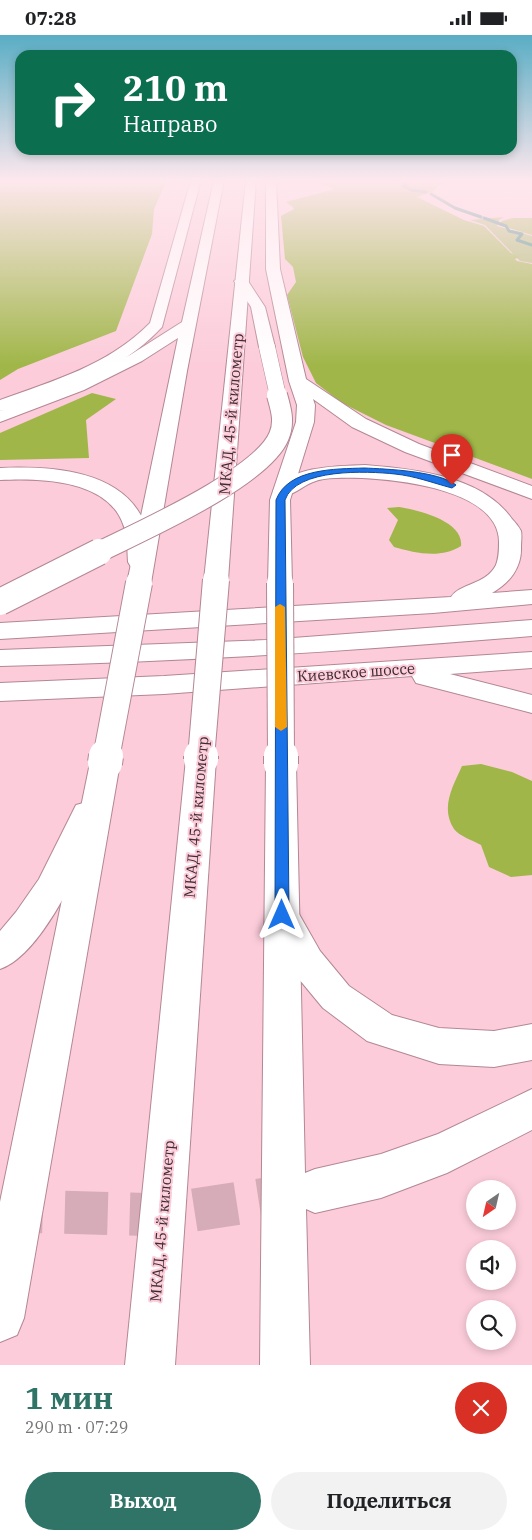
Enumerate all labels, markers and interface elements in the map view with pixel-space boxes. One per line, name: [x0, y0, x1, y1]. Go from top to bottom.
text: 07:28: [25, 6, 76, 30]
text: 210 m: [123, 65, 228, 111]
icon: right: [40, 70, 105, 135]
text: Направо: [123, 109, 217, 138]
street label: МКАД, 45-й километр: [214, 333, 248, 495]
pin: [431, 434, 473, 485]
icon: arrive: [438, 441, 466, 469]
street label: Киевское шоссе: [296, 658, 416, 686]
street label: МКАД, 45-й километр: [179, 736, 213, 898]
position arrow: [255, 888, 307, 940]
street label: МКАД, 45-й километр: [145, 1140, 179, 1302]
north arrow: [466, 1180, 516, 1230]
map controls: [466, 1180, 516, 1350]
button: sound: [466, 1240, 516, 1290]
button: search: [466, 1300, 516, 1350]
text: 1 мин: [25, 1378, 113, 1417]
button: close: [455, 1382, 507, 1434]
text: 290 m · 07:29: [25, 1417, 128, 1437]
button: Выход: [25, 1472, 261, 1530]
button: Поделиться: [271, 1472, 507, 1530]

